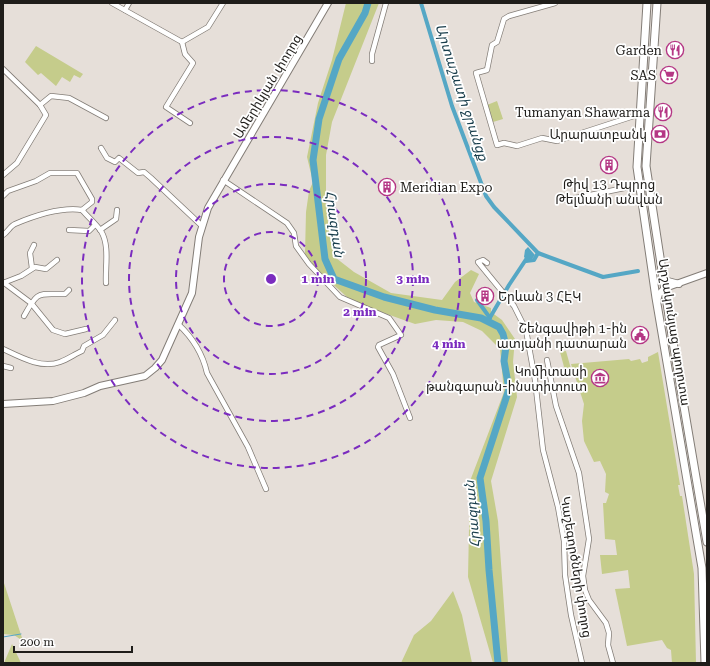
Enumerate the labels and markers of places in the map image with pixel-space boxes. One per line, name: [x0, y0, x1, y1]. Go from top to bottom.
restaurant icon: Garden: [665, 40, 685, 60]
place label: Garden: [616, 43, 663, 58]
supermarket icon: SAS: [659, 65, 679, 85]
place label: SAS: [631, 68, 656, 83]
restaurant icon: Tumanyan Shawarma: [653, 102, 673, 122]
place label: Tumanyan Shawarma: [515, 105, 650, 120]
bank icon: Արարատբանկ: [650, 124, 670, 144]
place label: Արարատբանկ: [549, 127, 647, 142]
building icon: Թիվ 13 Դպրոց Թելմանի անվան: [599, 155, 619, 175]
building icon: Meridian Expo: [377, 177, 397, 197]
place label: Թիվ 13 Դպրոց Թելմանի անվան: [555, 177, 663, 207]
place label: Meridian Expo: [400, 180, 492, 195]
centre of rings: [264, 272, 278, 286]
building icon: Երևան 3 ՀԷԿ: [475, 286, 495, 306]
place label: Երևան 3 ՀԷԿ: [498, 289, 581, 304]
place label: Շենգավիթի 1-ին ատյանի դատարան: [497, 321, 627, 351]
public building icon: Շենգավիթի 1-ին ատյանի դատարան: [630, 325, 650, 345]
place label: Կոմիտասի թանգարան-ինստիտուտ: [426, 364, 587, 394]
museum icon: Կոմիտասի թանգարան-ինստիտուտ: [590, 368, 610, 388]

